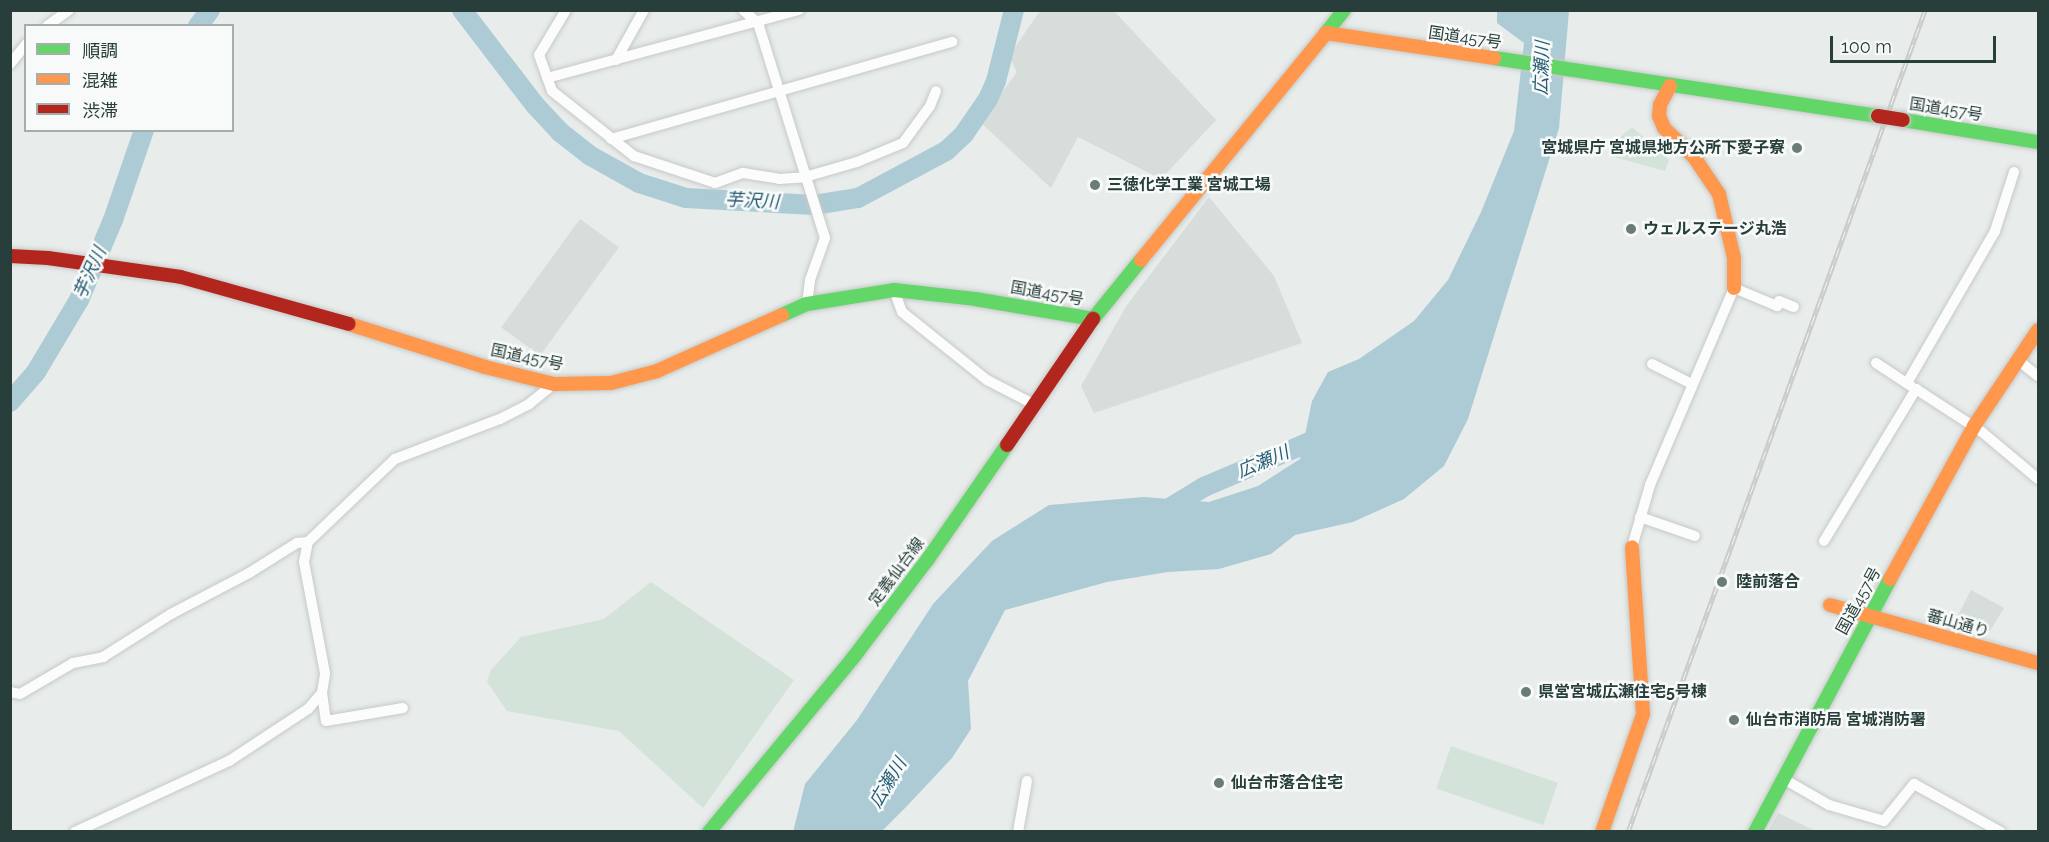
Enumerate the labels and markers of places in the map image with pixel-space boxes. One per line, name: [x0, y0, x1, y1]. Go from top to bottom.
place label: 宮城県庁 宮城県地方公所下愛子寮: [1541, 138, 1785, 158]
marker: 宮城県庁 宮城県地方公所下愛子寮: [1790, 141, 1804, 155]
place label: 三徳化学工業 宮城工場: [1107, 175, 1271, 195]
marker: 三徳化学工業 宮城工場: [1088, 178, 1102, 192]
place label: ウェルステージ丸浩: [1643, 219, 1787, 239]
marker: ウェルステージ丸浩: [1624, 222, 1638, 236]
place label: 陸前落合: [1736, 572, 1800, 592]
marker: 陸前落合: [1713, 573, 1731, 591]
place label: 県営宮城広瀬住宅5号棟: [1538, 682, 1707, 702]
marker: 県営宮城広瀬住宅5号棟: [1519, 685, 1533, 699]
place label: 仙台市消防局 宮城消防署: [1746, 710, 1926, 730]
marker: 仙台市消防局 宮城消防署: [1727, 713, 1741, 727]
place label: 仙台市落合住宅: [1231, 773, 1343, 793]
marker: 仙台市落合住宅: [1212, 776, 1226, 790]

